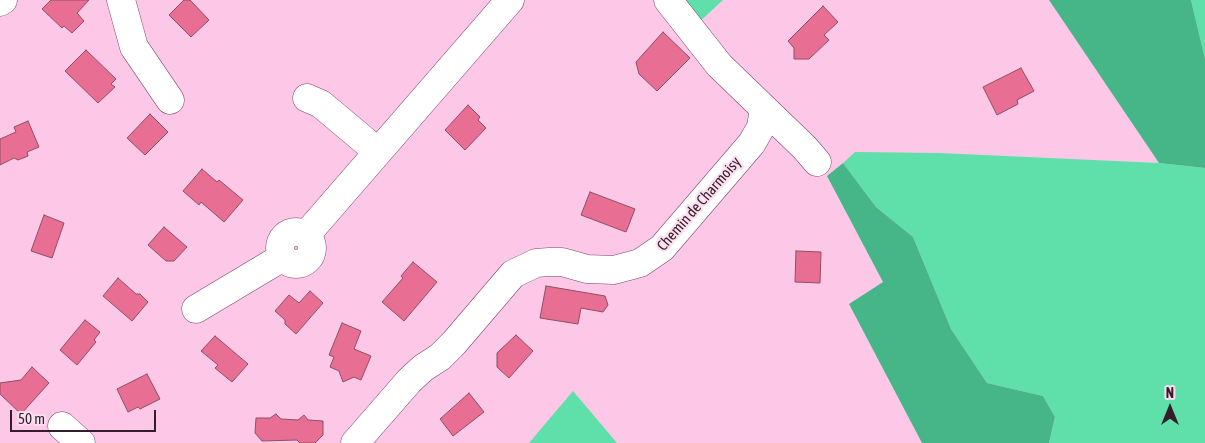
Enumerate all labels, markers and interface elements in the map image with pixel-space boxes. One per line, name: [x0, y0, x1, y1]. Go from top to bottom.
street label: Chemin de Charmoisy: [653, 153, 745, 255]
north arrow: [1145, 383, 1195, 433]
text: N: [1166, 385, 1174, 401]
scale bar: [12, 400, 159, 432]
text: 50 m: [18, 410, 45, 427]

